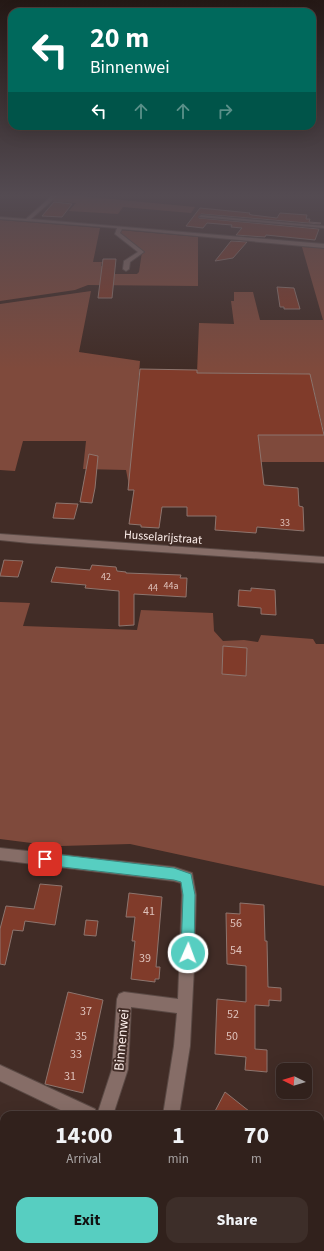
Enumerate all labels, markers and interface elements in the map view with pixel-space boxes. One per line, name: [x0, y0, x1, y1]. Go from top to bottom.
text: 20 m: [90, 18, 149, 58]
icon: left: [24, 24, 76, 76]
text: Binnenwei: [90, 55, 170, 80]
icon: left: [88, 100, 110, 122]
icon: ahead: [130, 100, 152, 122]
icon: ahead: [172, 100, 194, 122]
icon: right: [214, 100, 236, 122]
house number: 33: [280, 516, 290, 530]
street label: Husselarijstraat: [123, 526, 203, 549]
house number: 42: [101, 570, 111, 584]
house number: 44a: [164, 579, 178, 593]
house number: 44: [148, 581, 158, 595]
pin: [28, 842, 62, 876]
icon: arrive: [34, 848, 56, 870]
house number: 41: [143, 903, 155, 920]
house number: 56: [230, 915, 242, 932]
position arrow: [167, 932, 209, 974]
house number: 54: [230, 942, 242, 959]
house number: 39: [139, 950, 151, 967]
house number: 37: [80, 1003, 92, 1020]
house number: 52: [227, 1006, 239, 1023]
street label: Binnenwei: [109, 1008, 135, 1072]
house number: 35: [75, 1028, 87, 1045]
house number: 50: [226, 1028, 238, 1045]
house number: 33: [70, 1046, 82, 1063]
north arrow: [276, 1063, 312, 1099]
map controls: [276, 1063, 312, 1099]
house number: 31: [64, 1068, 76, 1085]
text: 14:00: [55, 1118, 113, 1153]
text: 1: [172, 1118, 185, 1153]
text: 70: [244, 1118, 269, 1153]
text: Arrival: [66, 1150, 101, 1168]
text: min: [168, 1150, 189, 1168]
text: m: [251, 1150, 262, 1168]
button: Exit: [16, 1197, 158, 1243]
button: Share: [166, 1197, 308, 1243]

